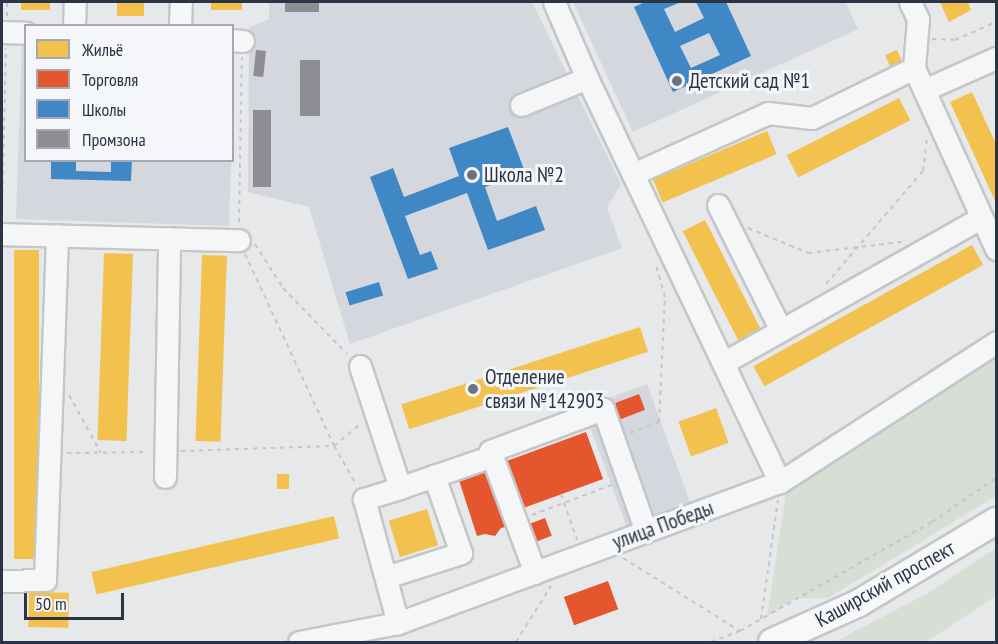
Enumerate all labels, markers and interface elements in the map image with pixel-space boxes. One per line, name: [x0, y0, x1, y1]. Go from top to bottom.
legend: [24, 24, 234, 162]
text: Жильё: [82, 38, 123, 61]
text: Торговля: [82, 68, 138, 91]
place label: Детский сад №1: [689, 68, 810, 94]
marker: Детский сад №1: [670, 74, 684, 88]
text: Школы: [82, 98, 126, 121]
text: Промзона: [82, 128, 146, 151]
place label: Школа №2: [484, 162, 564, 188]
marker: Школа №2: [465, 168, 479, 182]
place label: Отделение связи №142903: [485, 364, 604, 414]
marker: Отделение связи №142903: [466, 382, 480, 396]
street label: улица Победы: [609, 495, 717, 555]
street label: Каширский проспект: [811, 535, 959, 633]
scale bar: [27, 581, 128, 619]
text: 50 m: [35, 592, 67, 615]

